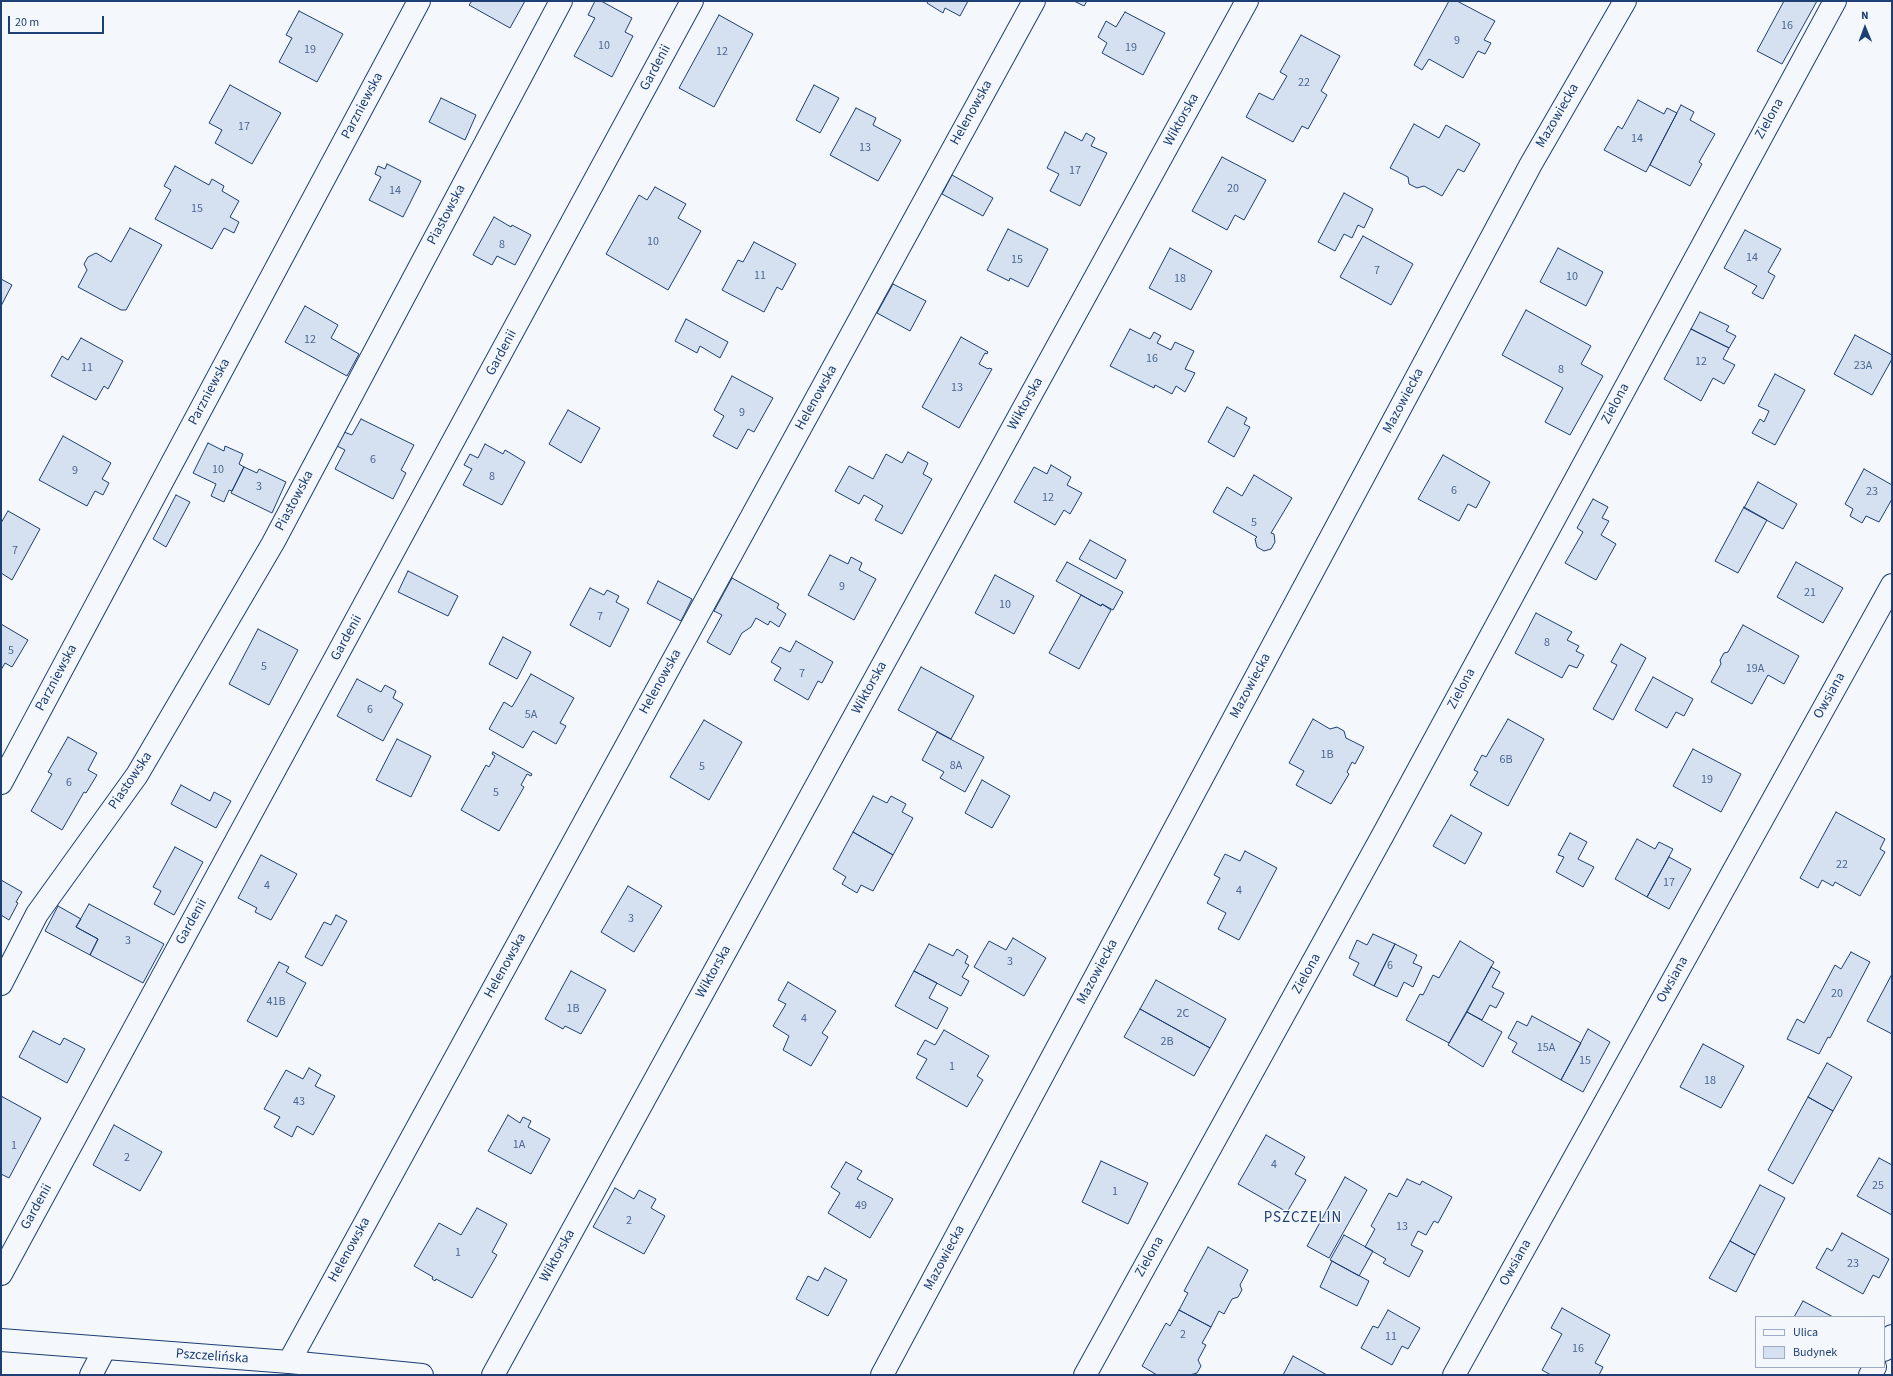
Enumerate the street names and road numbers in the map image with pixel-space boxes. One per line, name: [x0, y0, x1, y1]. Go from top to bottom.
street label: Gardenii: [637, 42, 675, 94]
street label: Parzniewska: [338, 70, 388, 142]
street label: Helenowska: [947, 78, 997, 148]
street label: Mazowiecka: [1533, 81, 1583, 151]
street label: Wiktorska: [1161, 91, 1203, 149]
street label: Zielona: [1752, 96, 1788, 142]
street label: Piastowska: [424, 182, 470, 248]
street label: Gardenii: [483, 327, 521, 379]
street label: Parzniewska: [185, 356, 235, 428]
street label: Helenowska: [792, 363, 842, 433]
street label: Mazowiecka: [1380, 366, 1428, 436]
street label: Wiktorska: [1005, 375, 1047, 433]
street label: Zielona: [1598, 381, 1634, 427]
street label: Piastowska: [272, 468, 318, 534]
street label: Gardenii: [328, 612, 366, 664]
street label: Parzniewska: [32, 642, 82, 714]
street label: Helenowska: [636, 647, 686, 717]
street label: Mazowiecka: [1227, 651, 1275, 721]
street label: Wiktorska: [849, 659, 891, 717]
street label: Zielona: [1444, 666, 1480, 712]
street label: Owsiana: [1810, 670, 1850, 722]
street label: Piastowska: [106, 749, 156, 813]
street label: Gardenii: [173, 896, 211, 948]
street label: Helenowska: [481, 931, 531, 1001]
street label: Mazowiecka: [1074, 937, 1122, 1007]
street label: Wiktorska: [693, 943, 735, 1001]
street label: Zielona: [1289, 951, 1325, 997]
street label: Owsiana: [1653, 954, 1693, 1006]
street label: Gardenii: [18, 1181, 56, 1233]
street label: Helenowska: [325, 1215, 375, 1285]
street label: Mazowiecka: [921, 1223, 969, 1293]
street label: Wiktorska: [537, 1227, 579, 1285]
street label: Zielona: [1132, 1234, 1168, 1280]
street label: Owsiana: [1496, 1237, 1536, 1289]
street label: Pszczelińska: [175, 1346, 249, 1368]

